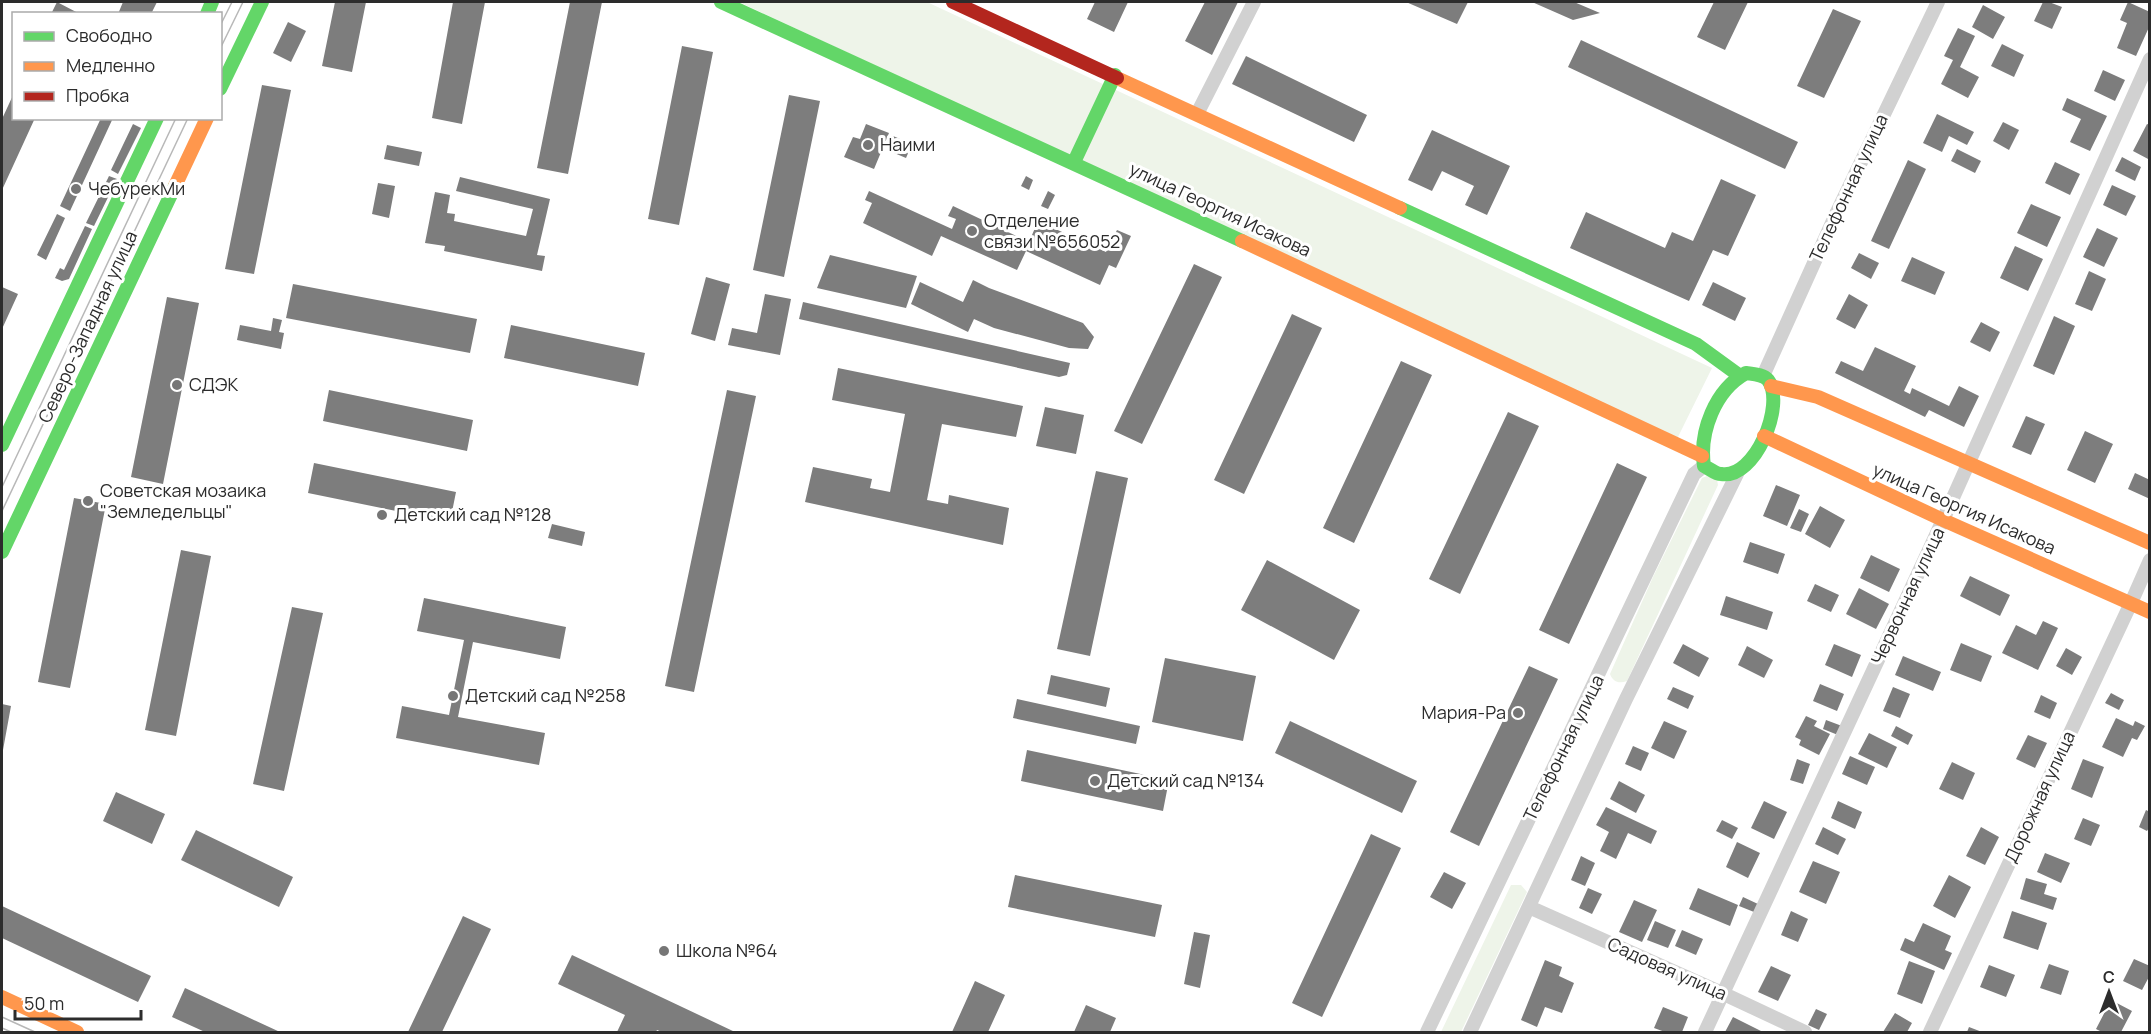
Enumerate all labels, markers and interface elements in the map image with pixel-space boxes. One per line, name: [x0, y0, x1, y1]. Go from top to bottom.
legend: [12, 12, 222, 120]
text: Свободно: [66, 23, 152, 47]
text: Медленно: [66, 53, 155, 77]
text: Пробка: [66, 83, 129, 107]
street label: Телефонная улица: [1803, 110, 1893, 265]
place label: Наими: [880, 132, 935, 156]
marker: Наими: [861, 138, 875, 152]
street label: улица Георгия Исакова: [1126, 156, 1315, 262]
place label: ЧебурекМи: [88, 176, 185, 200]
marker: ЧебурекМи: [69, 182, 83, 196]
place label: Отделение связи №656052: [984, 208, 1120, 253]
marker: Отделение связи №656052: [965, 224, 979, 238]
street label: Северо-Западная улица: [32, 227, 142, 426]
place label: СДЭК: [189, 372, 238, 396]
marker: СДЭК: [170, 378, 184, 392]
street label: улица Георгия Исакова: [1869, 457, 2060, 559]
place label: Советская мозаика "Земледельцы": [100, 478, 266, 523]
marker: Советская мозаика "Земледельцы": [81, 494, 95, 508]
place label: Детский сад №128: [394, 502, 552, 526]
marker: Детский сад №128: [375, 508, 389, 522]
street label: Червонная улица: [1865, 523, 1949, 668]
street label: Телефонная улица: [1517, 670, 1609, 825]
place label: Детский сад №258: [465, 683, 626, 707]
marker: Детский сад №258: [446, 689, 460, 703]
place label: Мария-Ра: [1422, 700, 1506, 724]
marker: Мария-Ра: [1511, 706, 1525, 720]
street label: Дорожная улица: [1998, 727, 2080, 866]
place label: Детский сад №134: [1107, 768, 1264, 792]
marker: Детский сад №134: [1088, 774, 1102, 788]
street label: Садовая улица: [1604, 931, 1731, 1005]
place label: Школа №64: [676, 938, 777, 962]
marker: Школа №64: [657, 944, 671, 958]
north arrow: [2079, 962, 2139, 1022]
text: С: [2103, 966, 2115, 988]
scale bar: [15, 983, 141, 1021]
text: 50 m: [24, 991, 64, 1015]

